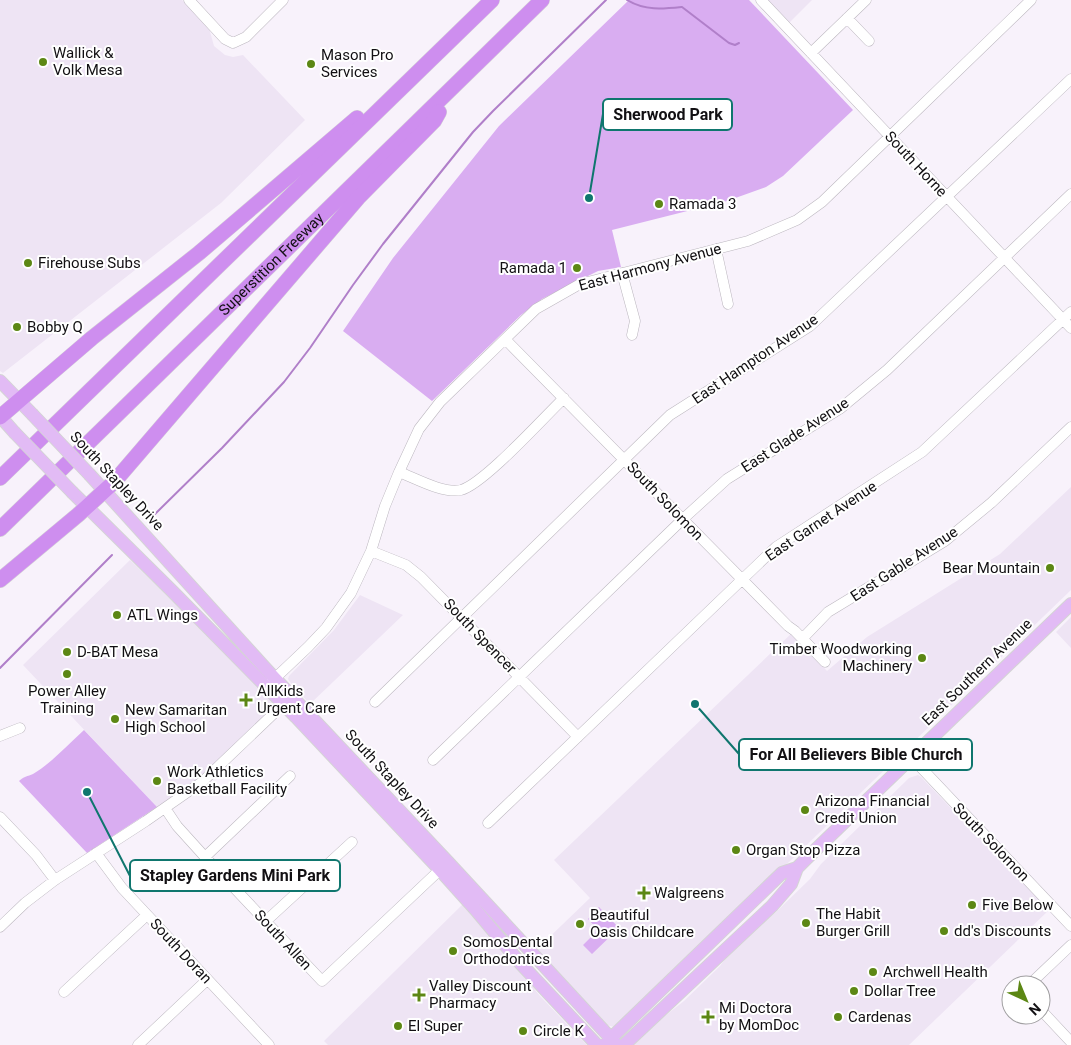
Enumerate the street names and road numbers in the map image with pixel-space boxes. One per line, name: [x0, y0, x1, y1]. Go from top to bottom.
street label: South Horne: [881, 127, 951, 201]
street label: Superstition Freeway: [215, 209, 327, 319]
street label: East Harmony Avenue: [577, 239, 723, 295]
street label: East Hampton Avenue: [689, 310, 821, 408]
street label: East Glade Avenue: [738, 394, 852, 476]
street label: South Stapley Drive: [66, 428, 168, 534]
street label: South Solomon: [623, 458, 707, 544]
street label: East Garnet Avenue: [762, 477, 880, 565]
street label: East Gable Avenue: [847, 523, 961, 605]
street label: South Spencer: [440, 595, 520, 677]
street label: East Southern Avenue: [918, 615, 1036, 729]
street label: South Stapley Drive: [341, 726, 443, 832]
street label: South Solomon: [949, 799, 1033, 885]
street label: South Allen: [251, 906, 315, 974]
street label: South Doran: [146, 915, 216, 987]

